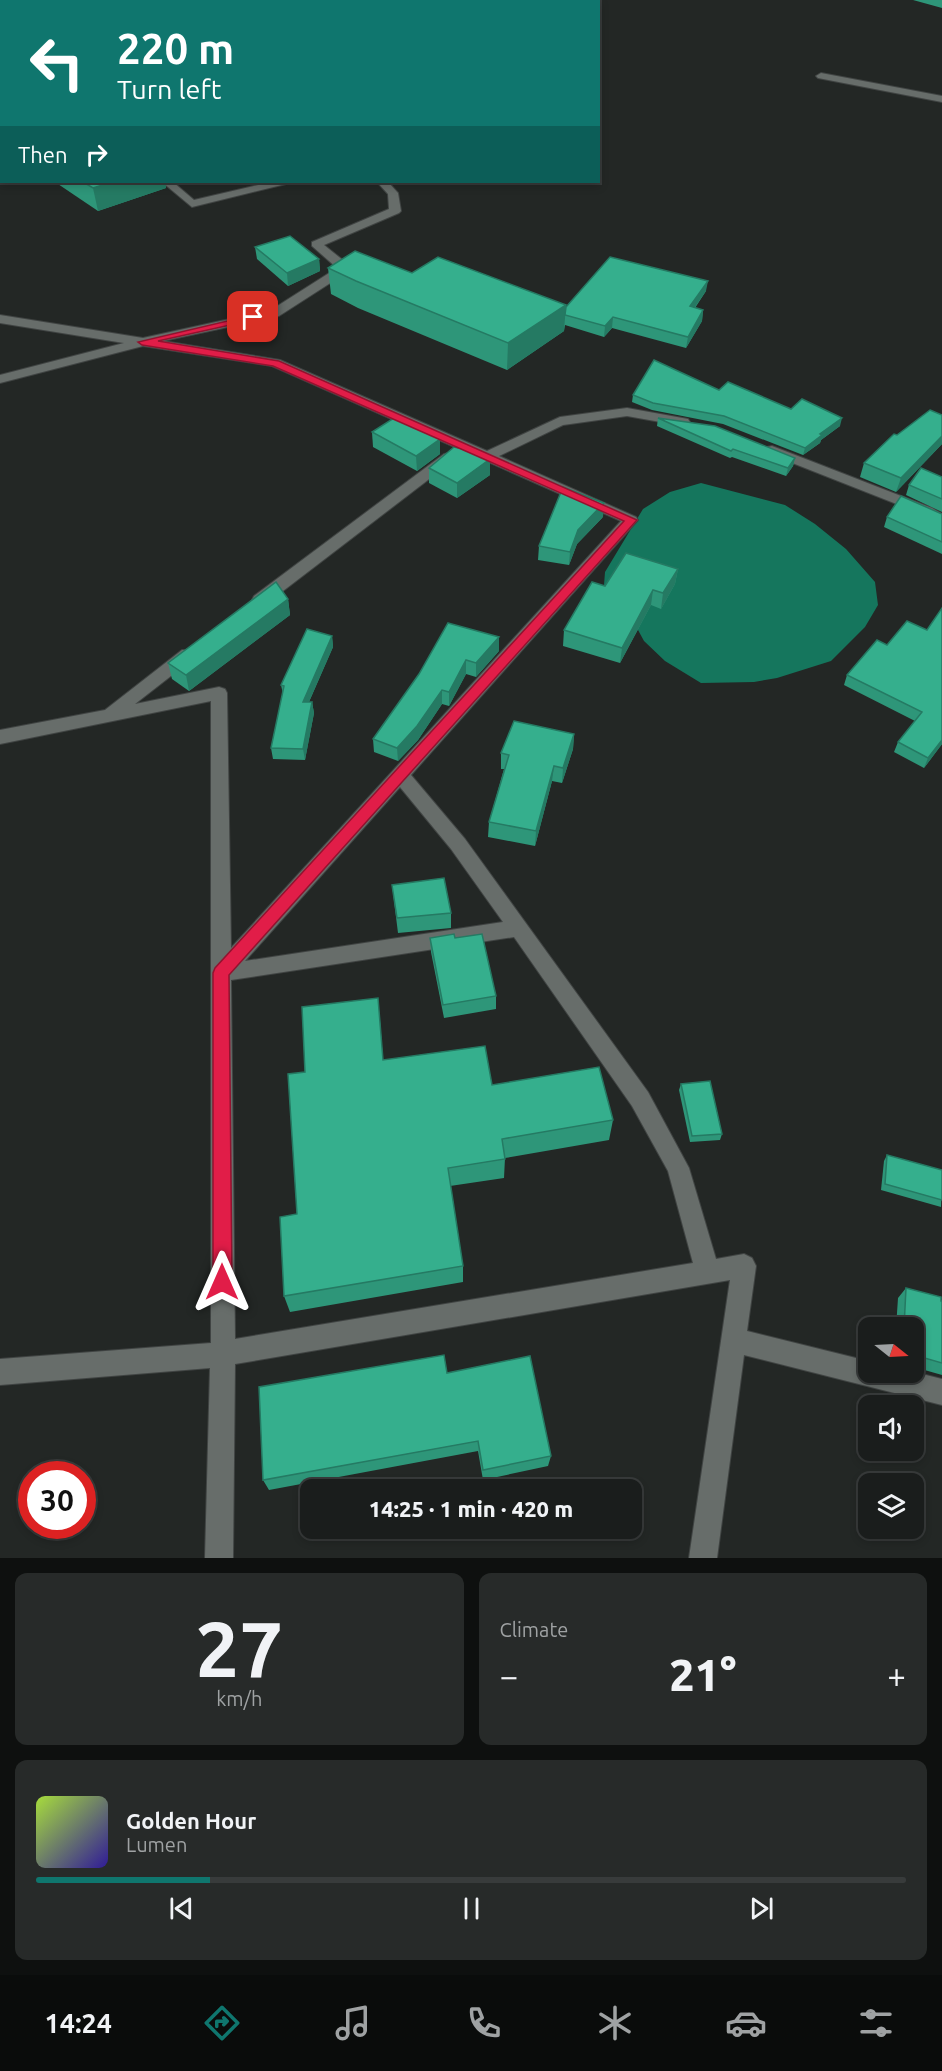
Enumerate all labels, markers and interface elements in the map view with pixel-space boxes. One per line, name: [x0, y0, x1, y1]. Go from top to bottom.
icon: left: [18, 24, 96, 102]
text: 220 m: [117, 25, 234, 72]
text: Turn left: [117, 74, 221, 104]
icon: right: [80, 138, 113, 171]
text: Then: [18, 142, 68, 167]
pin: [227, 291, 278, 342]
icon: arrive: [236, 300, 269, 333]
position arrow: [190, 1250, 254, 1314]
north arrow: [858, 1317, 924, 1383]
map controls: [858, 1317, 924, 1539]
button: sound: [858, 1395, 924, 1461]
speed limit sign: 30: [18, 1461, 96, 1539]
button: layers: [858, 1473, 924, 1539]
text: 14:25 · 1 min · 420 m: [369, 1496, 573, 1521]
text: 27: [195, 1604, 283, 1692]
text: Climate: [500, 1618, 568, 1641]
text: 21°: [669, 1649, 736, 1700]
text: −: [500, 1657, 518, 1694]
text: +: [887, 1657, 906, 1694]
text: km/h: [216, 1687, 262, 1710]
text: Golden Hour: [126, 1808, 256, 1833]
text: Lumen: [126, 1833, 187, 1856]
icon: previous: [165, 1892, 198, 1925]
icon: pause: [455, 1892, 488, 1925]
icon: next: [745, 1892, 778, 1925]
icon: directions: [201, 2002, 243, 2044]
icon: music: [332, 2002, 374, 2044]
icon: phone: [463, 2002, 505, 2044]
icon: climate: [594, 2002, 636, 2044]
icon: car: [725, 2002, 767, 2044]
icon: filters: [855, 2002, 897, 2044]
text: 14:24: [44, 2008, 112, 2038]

